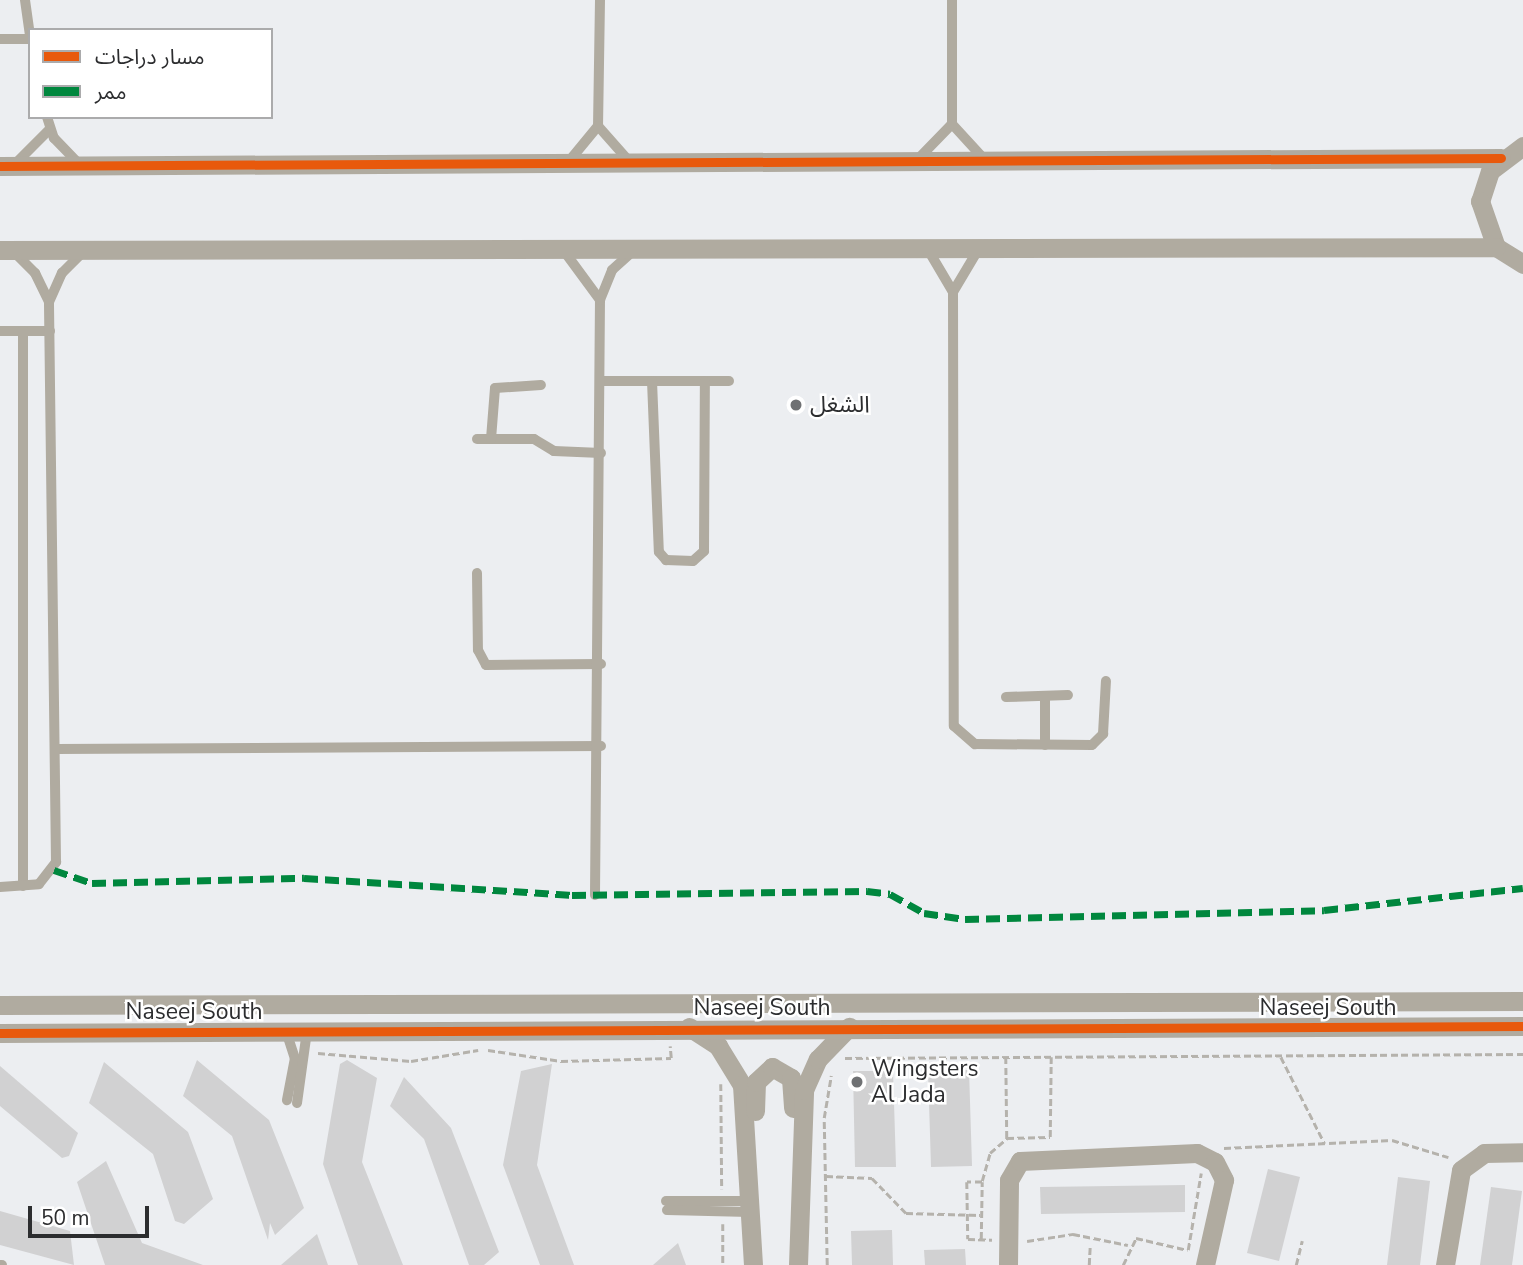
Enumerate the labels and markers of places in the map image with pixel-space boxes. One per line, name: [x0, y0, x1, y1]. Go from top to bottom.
place label: الشغل: [810, 391, 870, 419]
marker: الشغل: [788, 397, 804, 413]
place label: Wingsters Al Jada: [871, 1055, 979, 1109]
marker: Wingsters Al Jada: [849, 1074, 865, 1090]

